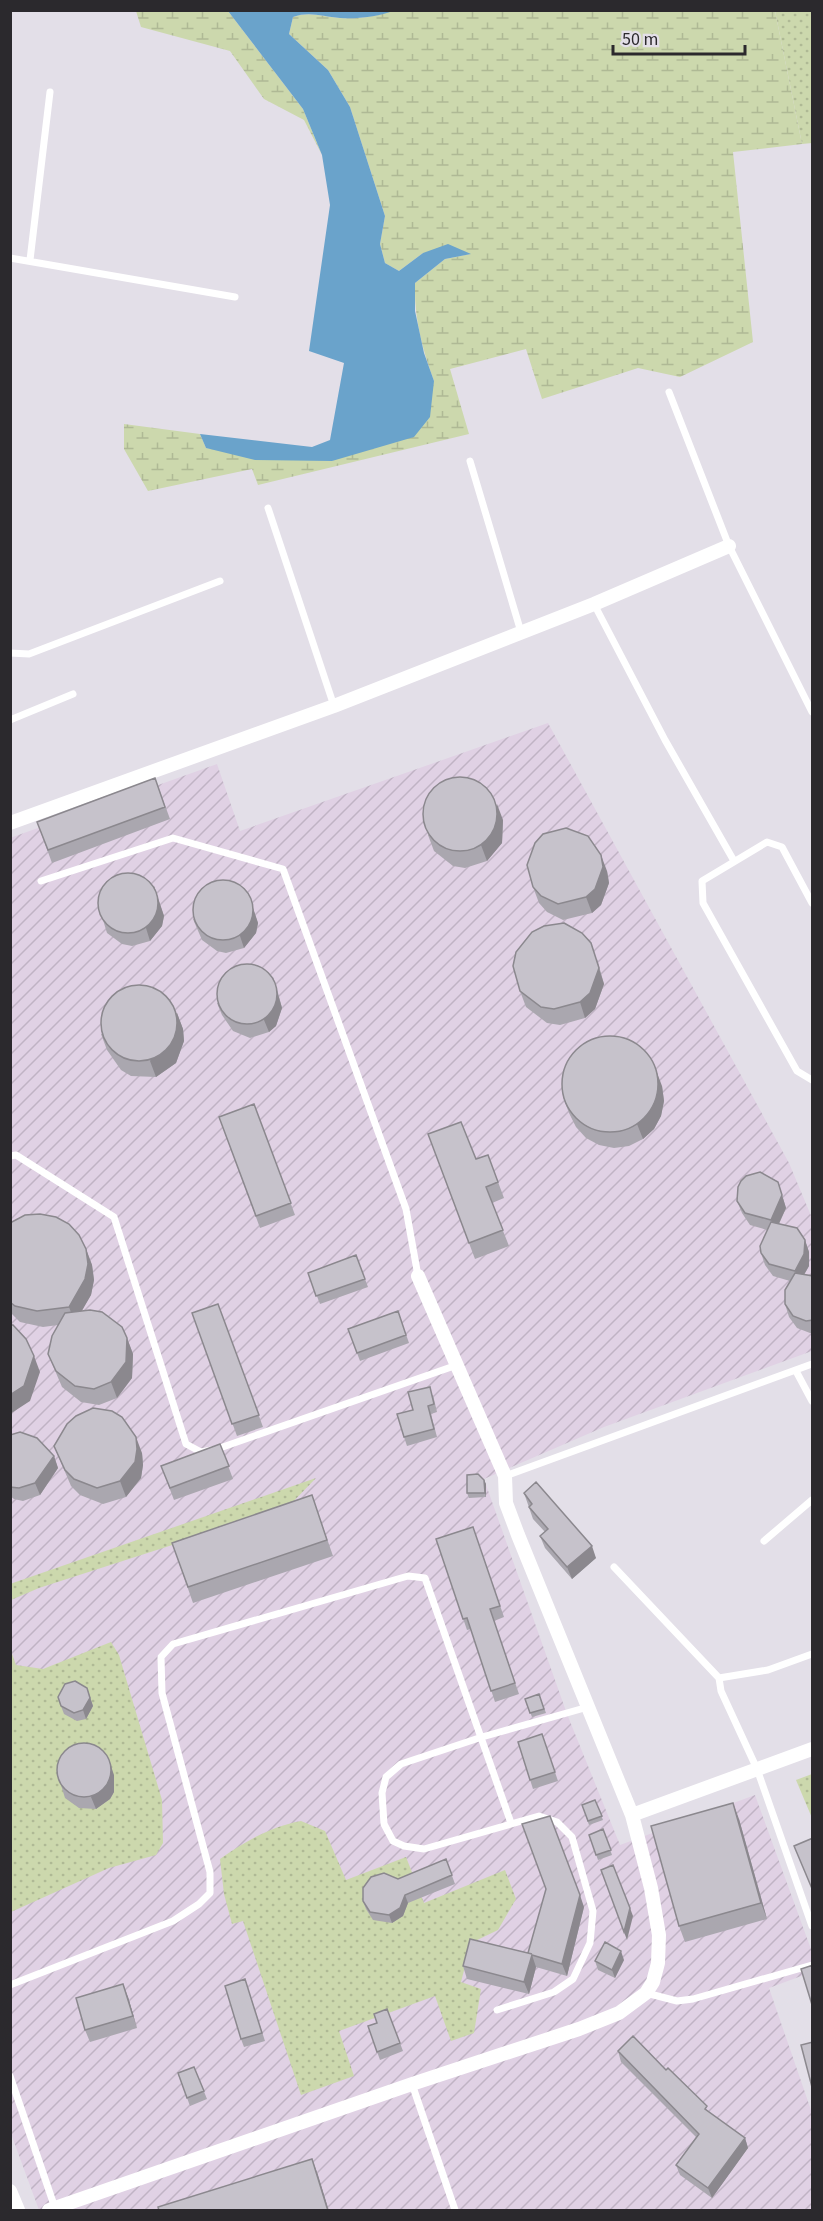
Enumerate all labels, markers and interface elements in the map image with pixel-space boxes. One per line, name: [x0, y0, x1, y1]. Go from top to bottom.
scale bar: [613, 18, 745, 56]
text: 50 m: [622, 27, 658, 52]

